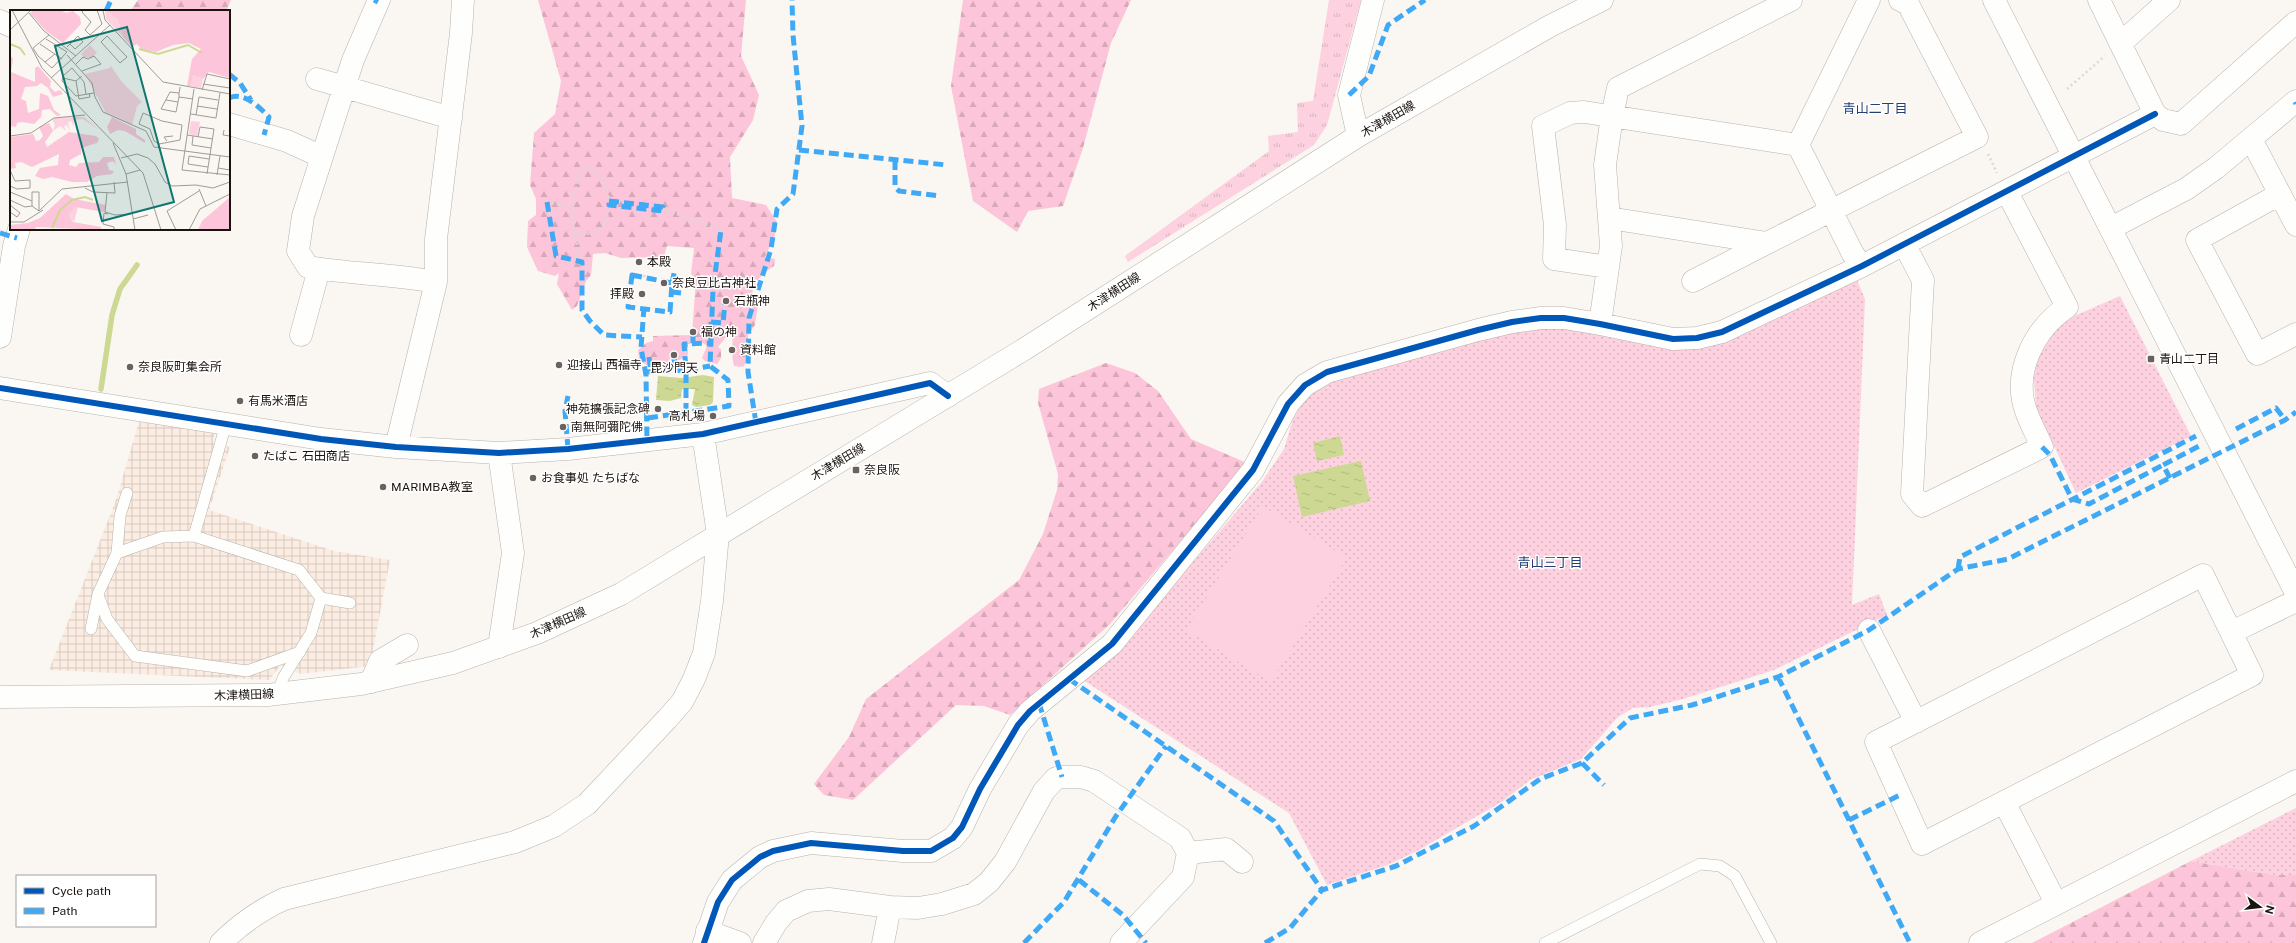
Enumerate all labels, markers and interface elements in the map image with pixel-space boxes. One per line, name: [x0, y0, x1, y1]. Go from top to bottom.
inset map: [10, 10, 230, 230]
street label: 木津横田線: [1359, 98, 1417, 140]
district label: 青山二丁目: [1842, 101, 1908, 116]
place label: 本殿: [647, 255, 671, 269]
marker: 本殿: [634, 257, 644, 267]
street label: 木津横田線: [1085, 270, 1143, 314]
place label: 奈良豆比古神社: [672, 276, 756, 290]
marker: 奈良豆比古神社: [659, 278, 669, 288]
place label: 拝殿: [610, 287, 634, 301]
marker: 拝殿: [637, 289, 647, 299]
place label: 石瓶神: [734, 294, 770, 308]
marker: 石瓶神: [721, 296, 731, 306]
place label: 福の神: [701, 325, 737, 339]
marker: 福の神: [688, 327, 698, 337]
place label: 資料館: [740, 343, 776, 357]
marker: 資料館: [727, 345, 737, 355]
marker: 毘沙門天: [669, 350, 679, 360]
place label: 青山二丁目: [2159, 352, 2219, 366]
marker: 青山二丁目: [2146, 354, 2156, 364]
place label: 迎接山 西福寺: [567, 358, 642, 372]
place label: 奈良阪町集会所: [138, 360, 222, 374]
marker: 迎接山 西福寺: [554, 360, 564, 370]
place label: 毘沙門天: [650, 361, 698, 375]
marker: 奈良阪町集会所: [125, 362, 135, 372]
place label: 有馬米酒店: [248, 394, 308, 408]
marker: 有馬米酒店: [235, 396, 245, 406]
place label: 神苑擴張記念碑: [566, 402, 650, 416]
marker: 神苑擴張記念碑: [653, 404, 663, 414]
place label: 高札場: [669, 409, 705, 423]
marker: 高札場: [708, 411, 718, 421]
place label: 南無阿彌陀佛: [571, 420, 643, 434]
marker: 南無阿彌陀佛: [558, 422, 568, 432]
street label: 木津横田線: [809, 441, 867, 483]
place label: たばこ 石田商店: [263, 449, 350, 463]
marker: たばこ 石田商店: [250, 451, 260, 461]
place label: 奈良阪: [864, 463, 900, 477]
marker: 奈良阪: [851, 465, 861, 475]
place label: お食事処 たちばな: [541, 471, 640, 485]
marker: お食事処 たちばな: [528, 473, 538, 483]
place label: MARIMBA教室: [391, 480, 473, 494]
marker: MARIMBA教室: [378, 482, 388, 492]
district label: 青山三丁目: [1517, 555, 1583, 570]
street label: 木津横田線: [528, 604, 588, 642]
street label: 木津横田線: [214, 687, 274, 703]
legend: [16, 875, 156, 927]
text: Cycle path: [52, 884, 111, 898]
north arrow: [2240, 887, 2280, 927]
text: Path: [52, 904, 78, 918]
text: N: [2263, 904, 2277, 915]

